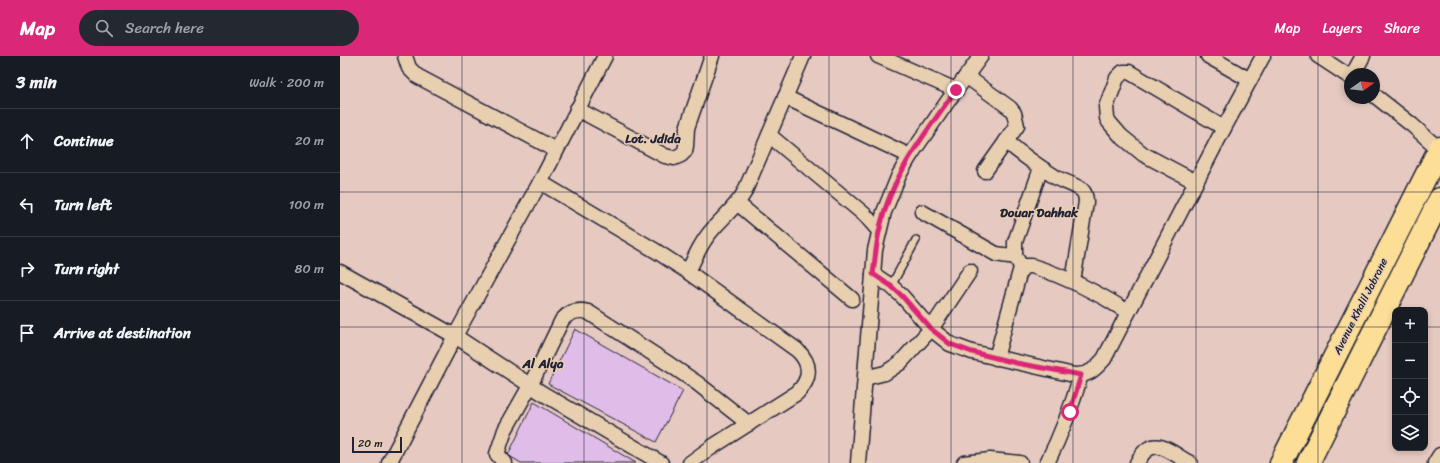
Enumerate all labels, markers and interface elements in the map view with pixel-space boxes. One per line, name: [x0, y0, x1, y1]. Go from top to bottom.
search box: [79, 10, 359, 46]
text: Map: [20, 12, 55, 45]
text: Search here: [125, 15, 204, 41]
text: Map: [1275, 16, 1300, 41]
text: Layers: [1322, 16, 1362, 41]
text: Share: [1384, 16, 1420, 41]
icon: search: [93, 17, 115, 39]
text: 3 min: [16, 67, 57, 97]
north arrow: [1344, 68, 1380, 104]
text: Walk · 200 m: [249, 71, 324, 94]
route end: [947, 81, 965, 99]
district label: Lot. Jdida: [625, 127, 681, 150]
text: Continue: [54, 128, 114, 154]
text: 20 m: [295, 129, 324, 152]
icon: ahead: [16, 130, 38, 152]
text: Turn left: [54, 192, 112, 218]
text: 100 m: [289, 193, 324, 216]
icon: left: [16, 194, 38, 216]
district label: Douar Dahhak: [1000, 201, 1079, 224]
street label: Avenue Khalil Jabrane: [1327, 254, 1393, 359]
text: Turn right: [54, 256, 119, 282]
text: 80 m: [295, 257, 324, 280]
icon: right: [16, 258, 38, 280]
map controls: [1392, 307, 1428, 451]
button: +: [1392, 307, 1428, 343]
text: Arrive at destination: [54, 320, 191, 346]
icon: arrive: [16, 322, 38, 344]
button: −: [1392, 343, 1428, 379]
district label: Al Alya: [522, 352, 564, 375]
button: locate: [1392, 379, 1428, 415]
route start: [1061, 403, 1079, 421]
button: layers: [1392, 415, 1428, 451]
text: 20 m: [358, 434, 383, 453]
scale bar: [352, 435, 402, 454]

